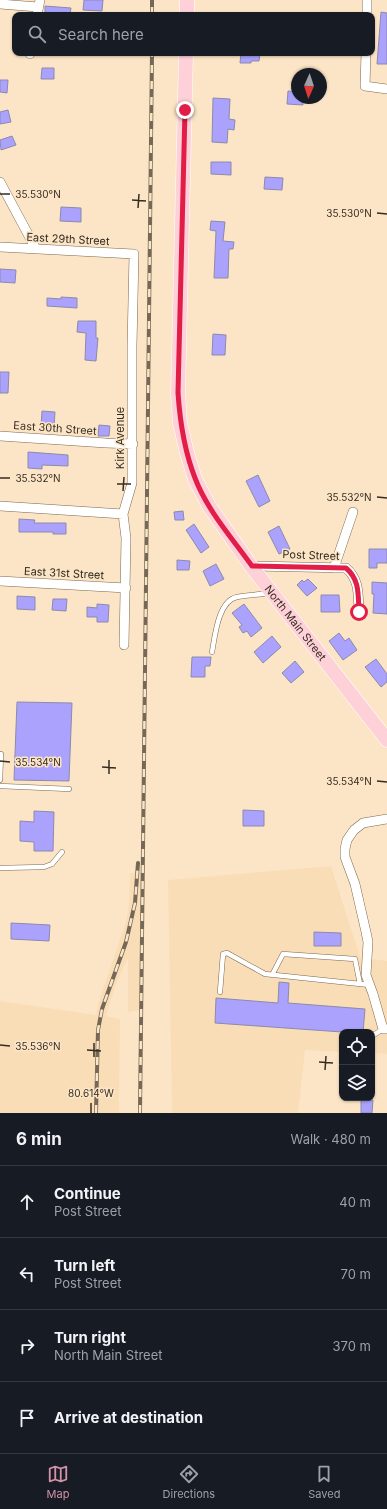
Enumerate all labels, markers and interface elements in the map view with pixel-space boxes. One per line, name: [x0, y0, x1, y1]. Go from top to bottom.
search box: [12, 12, 375, 56]
icon: search: [26, 23, 48, 45]
text: Search here: [58, 25, 144, 44]
north arrow: [291, 68, 327, 104]
route end: [176, 101, 194, 119]
text: 35.530°N: [15, 188, 61, 200]
text: 35.530°N: [326, 207, 372, 219]
street label: East 29th Street: [26, 230, 110, 248]
street label: Kirk Avenue: [113, 407, 127, 469]
street label: East 30th Street: [13, 418, 97, 438]
text: 35.532°N: [15, 472, 61, 484]
text: 35.532°N: [326, 491, 372, 503]
street label: Post Street: [282, 547, 340, 563]
street label: East 31st Street: [24, 564, 105, 582]
street label: North Main Street: [262, 582, 330, 664]
route start: [350, 603, 368, 621]
text: 35.534°N: [15, 756, 61, 768]
text: 35.534°N: [326, 775, 372, 787]
map controls: [339, 1029, 375, 1101]
button: locate: [339, 1029, 375, 1065]
text: 35.536°N: [15, 1040, 61, 1052]
button: layers: [339, 1065, 375, 1101]
text: 80.614°W: [68, 1087, 114, 1099]
text: 6 min: [16, 1129, 62, 1149]
text: Walk · 480 m: [291, 1131, 371, 1147]
text: Continue: [54, 1184, 121, 1203]
icon: ahead: [16, 1191, 38, 1213]
text: 40 m: [339, 1194, 371, 1210]
text: Post Street: [54, 1203, 121, 1219]
text: Turn left: [54, 1256, 115, 1275]
icon: left: [16, 1263, 38, 1285]
text: 70 m: [341, 1266, 371, 1282]
text: Post Street: [54, 1275, 121, 1291]
text: Turn right: [54, 1328, 126, 1347]
icon: right: [16, 1335, 38, 1357]
text: 370 m: [333, 1338, 371, 1354]
text: North Main Street: [54, 1347, 163, 1363]
icon: arrive: [16, 1407, 38, 1429]
text: Arrive at destination: [54, 1408, 203, 1427]
tab: Map: [47, 1463, 69, 1501]
tab: Directions: [163, 1463, 215, 1501]
tab: Saved: [308, 1463, 340, 1501]

